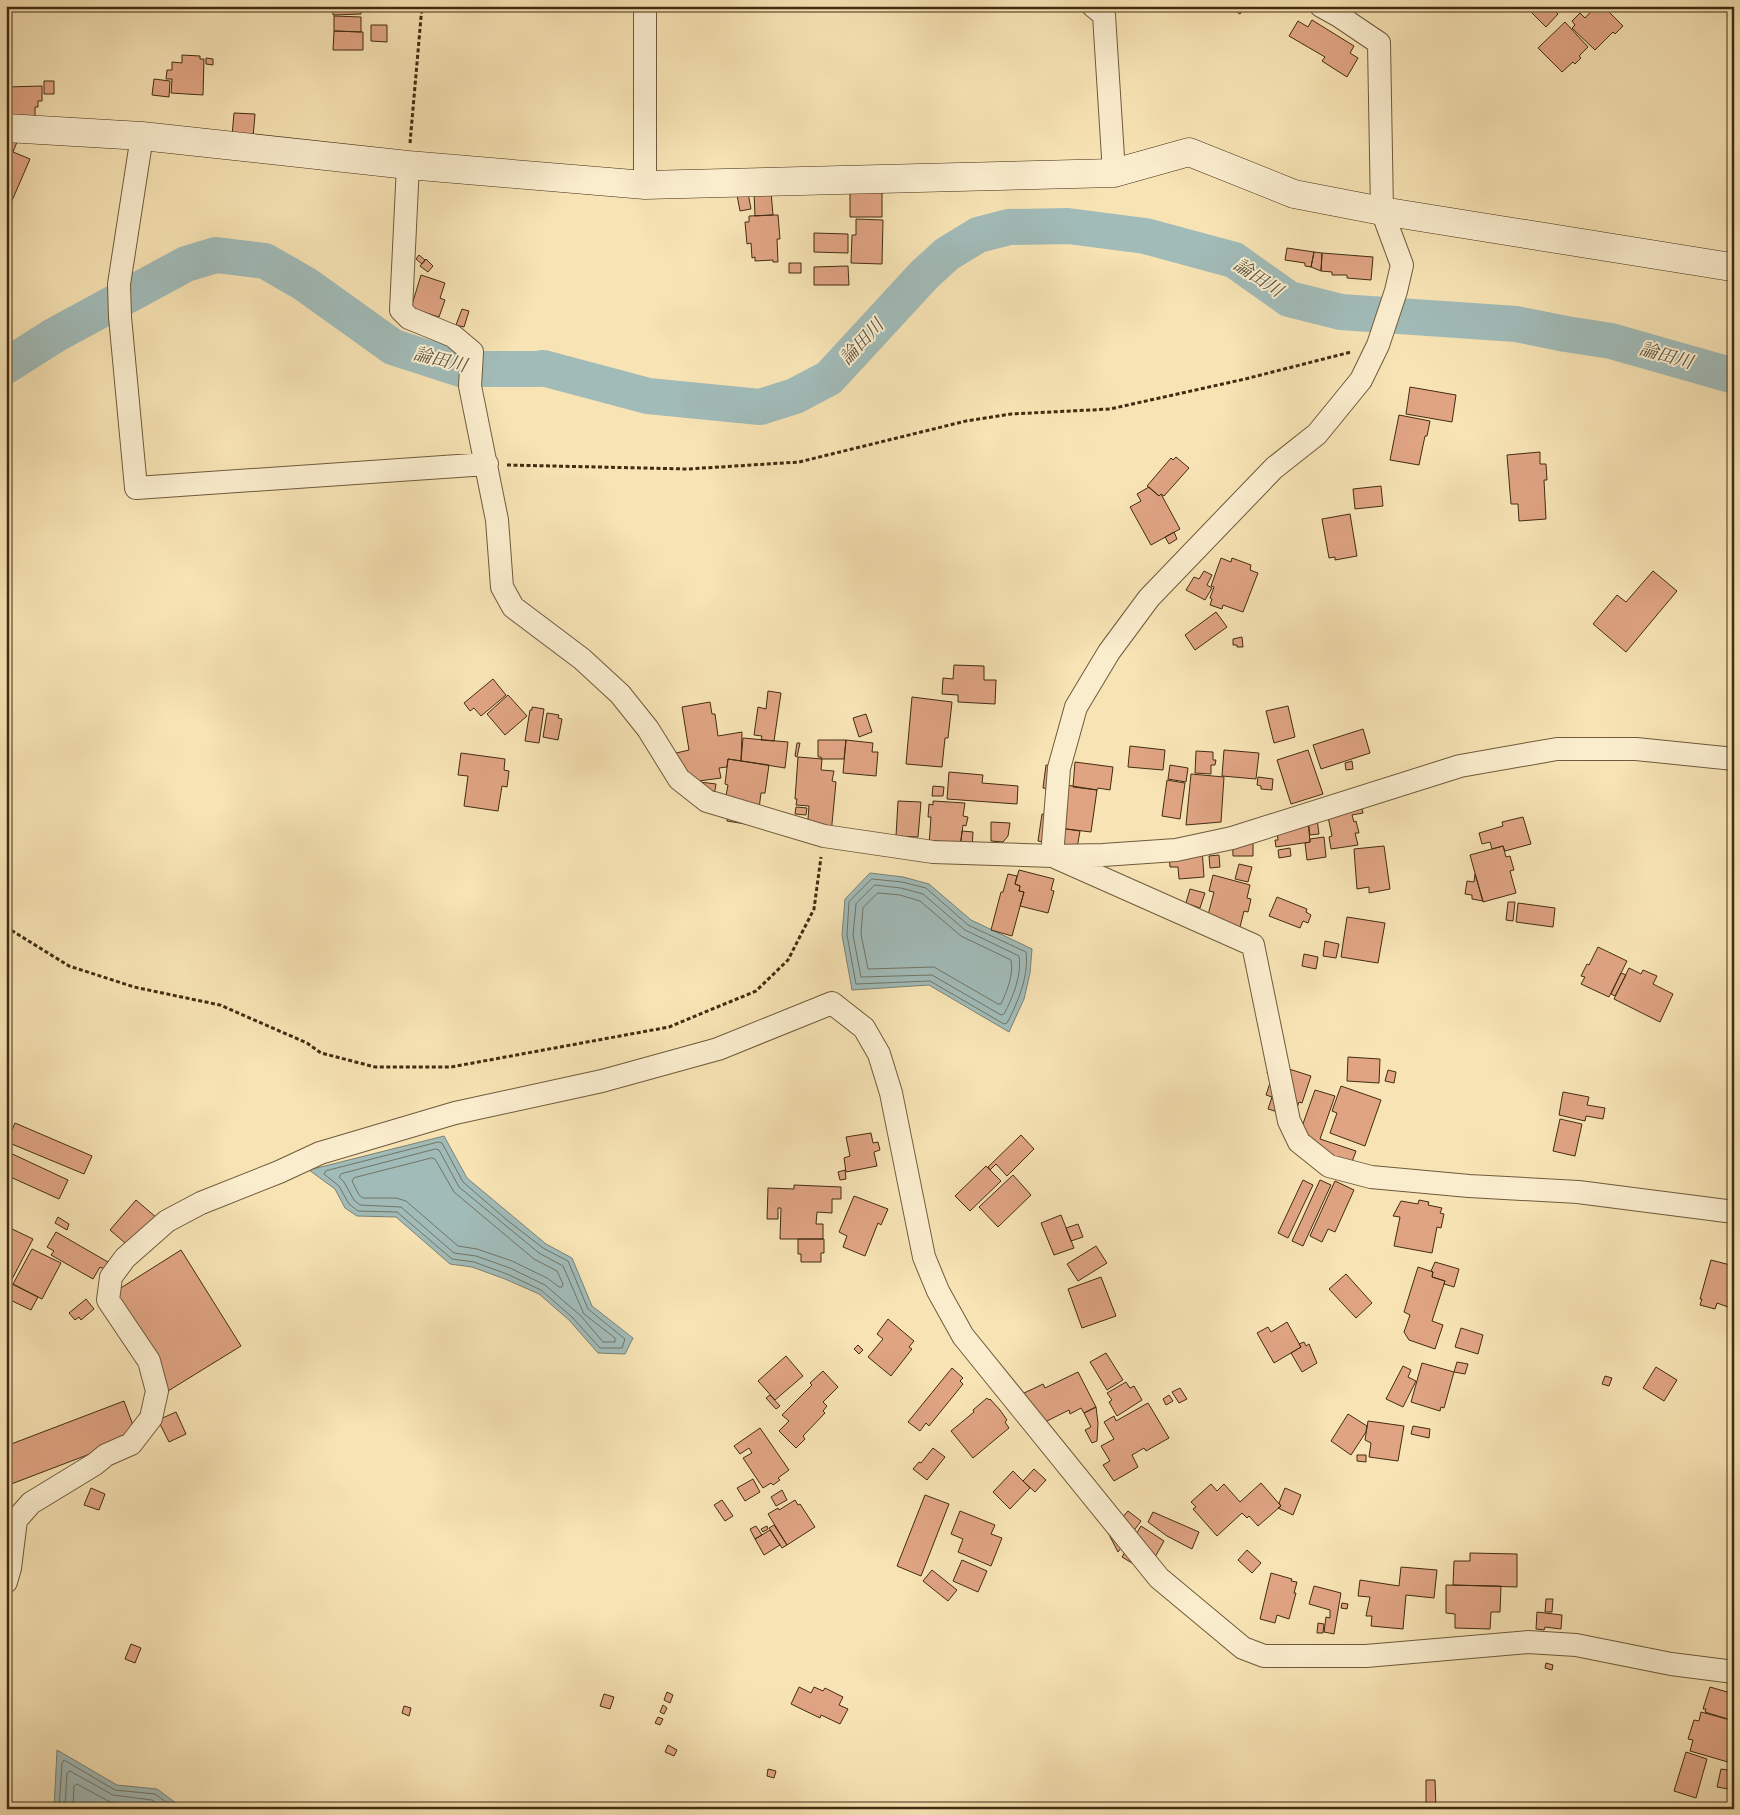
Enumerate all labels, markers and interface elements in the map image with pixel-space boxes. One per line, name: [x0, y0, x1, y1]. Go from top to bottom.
water label: 論田川: [1229, 253, 1289, 305]
water label: 論田川: [834, 312, 891, 370]
water label: 論田川: [1637, 337, 1697, 376]
water label: 論田川: [411, 341, 471, 379]

